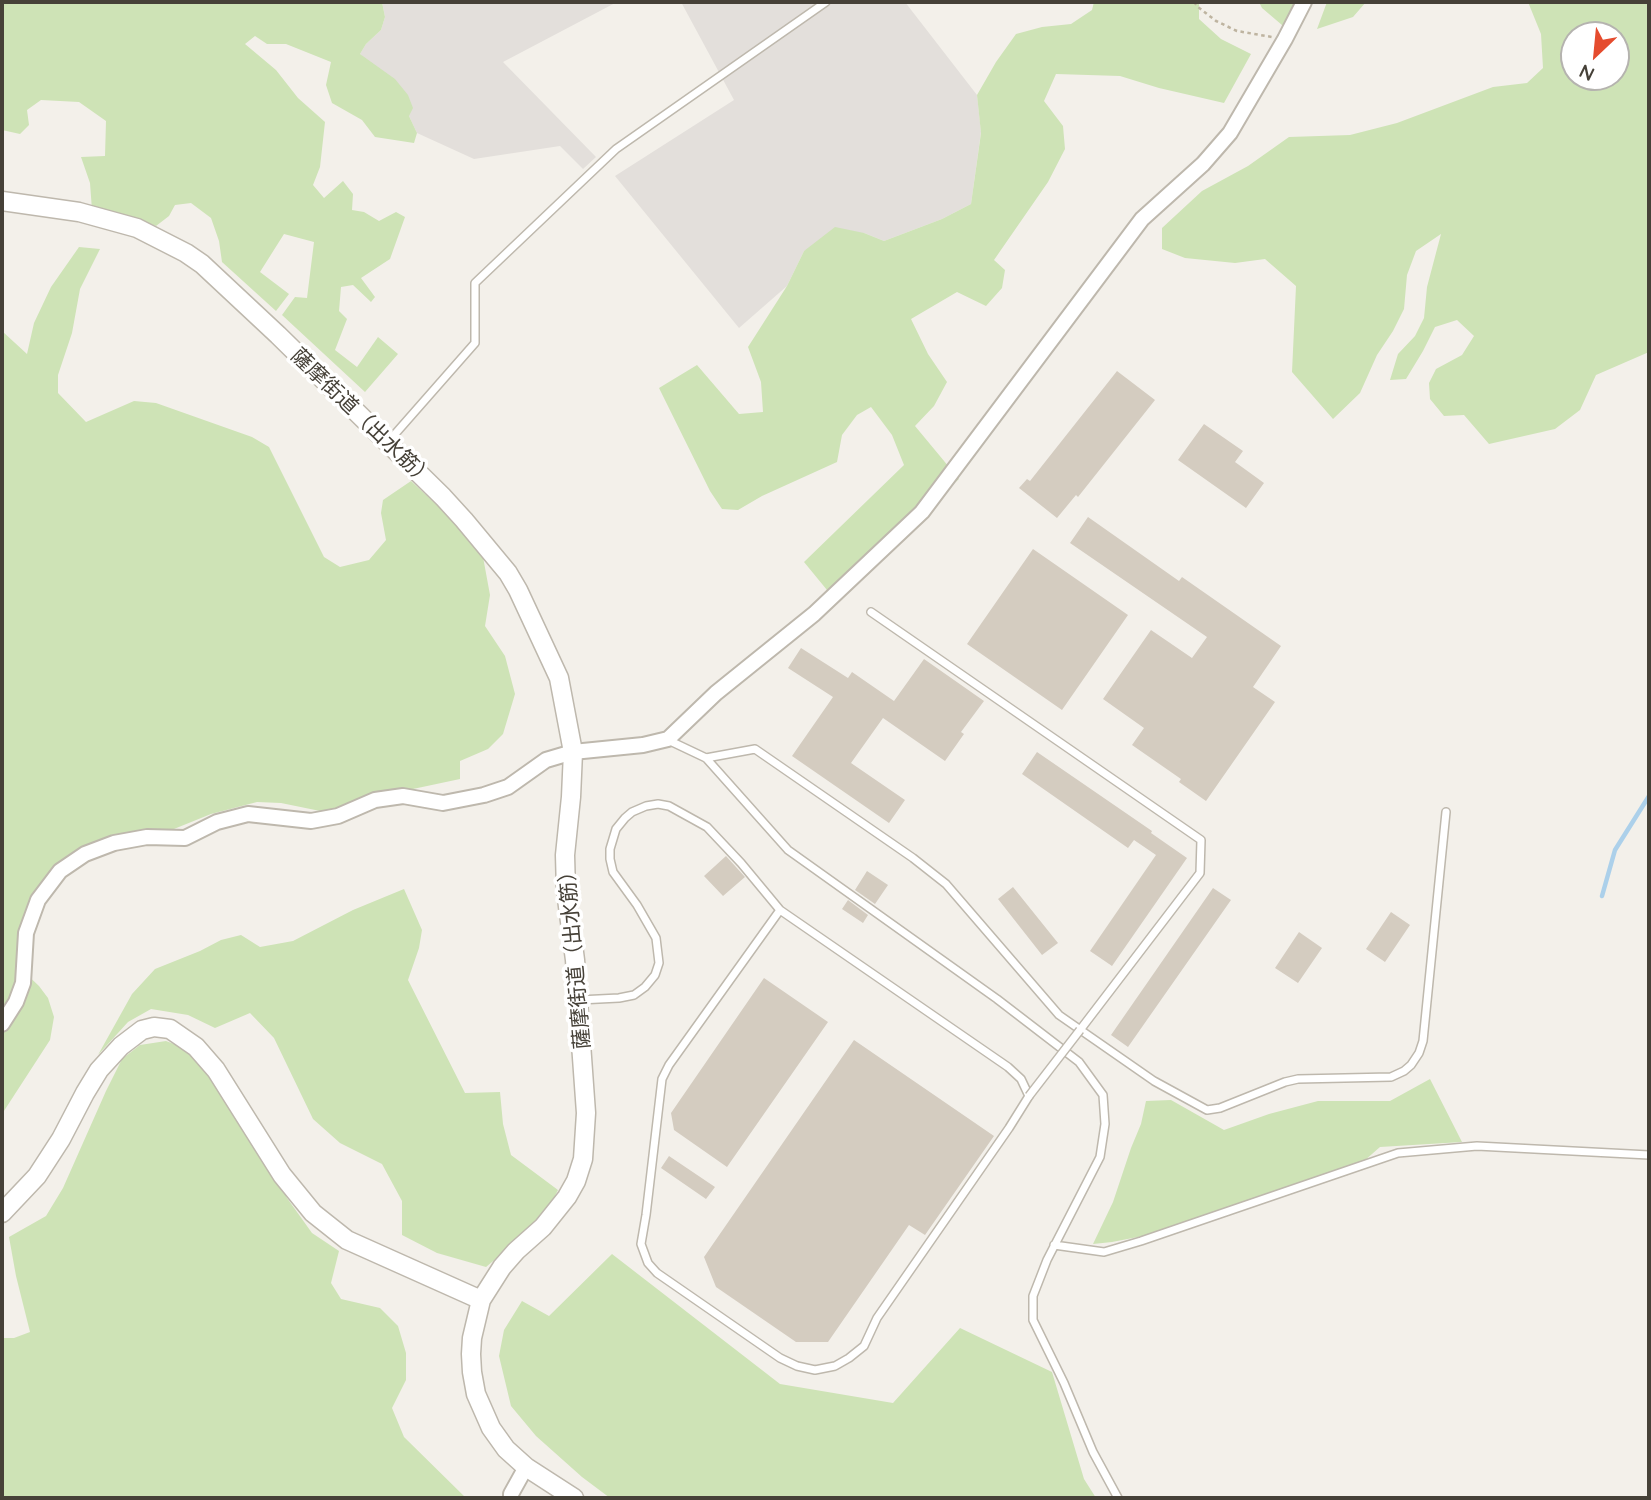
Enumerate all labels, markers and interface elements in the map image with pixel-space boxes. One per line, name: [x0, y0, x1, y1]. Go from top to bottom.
north arrow: [1560, 21, 1630, 91]
text: N: [1575, 59, 1598, 87]
street label: 薩摩街道（出水筋）: [285, 343, 439, 493]
street label: 薩摩街道（出水筋）: [554, 860, 596, 1050]

